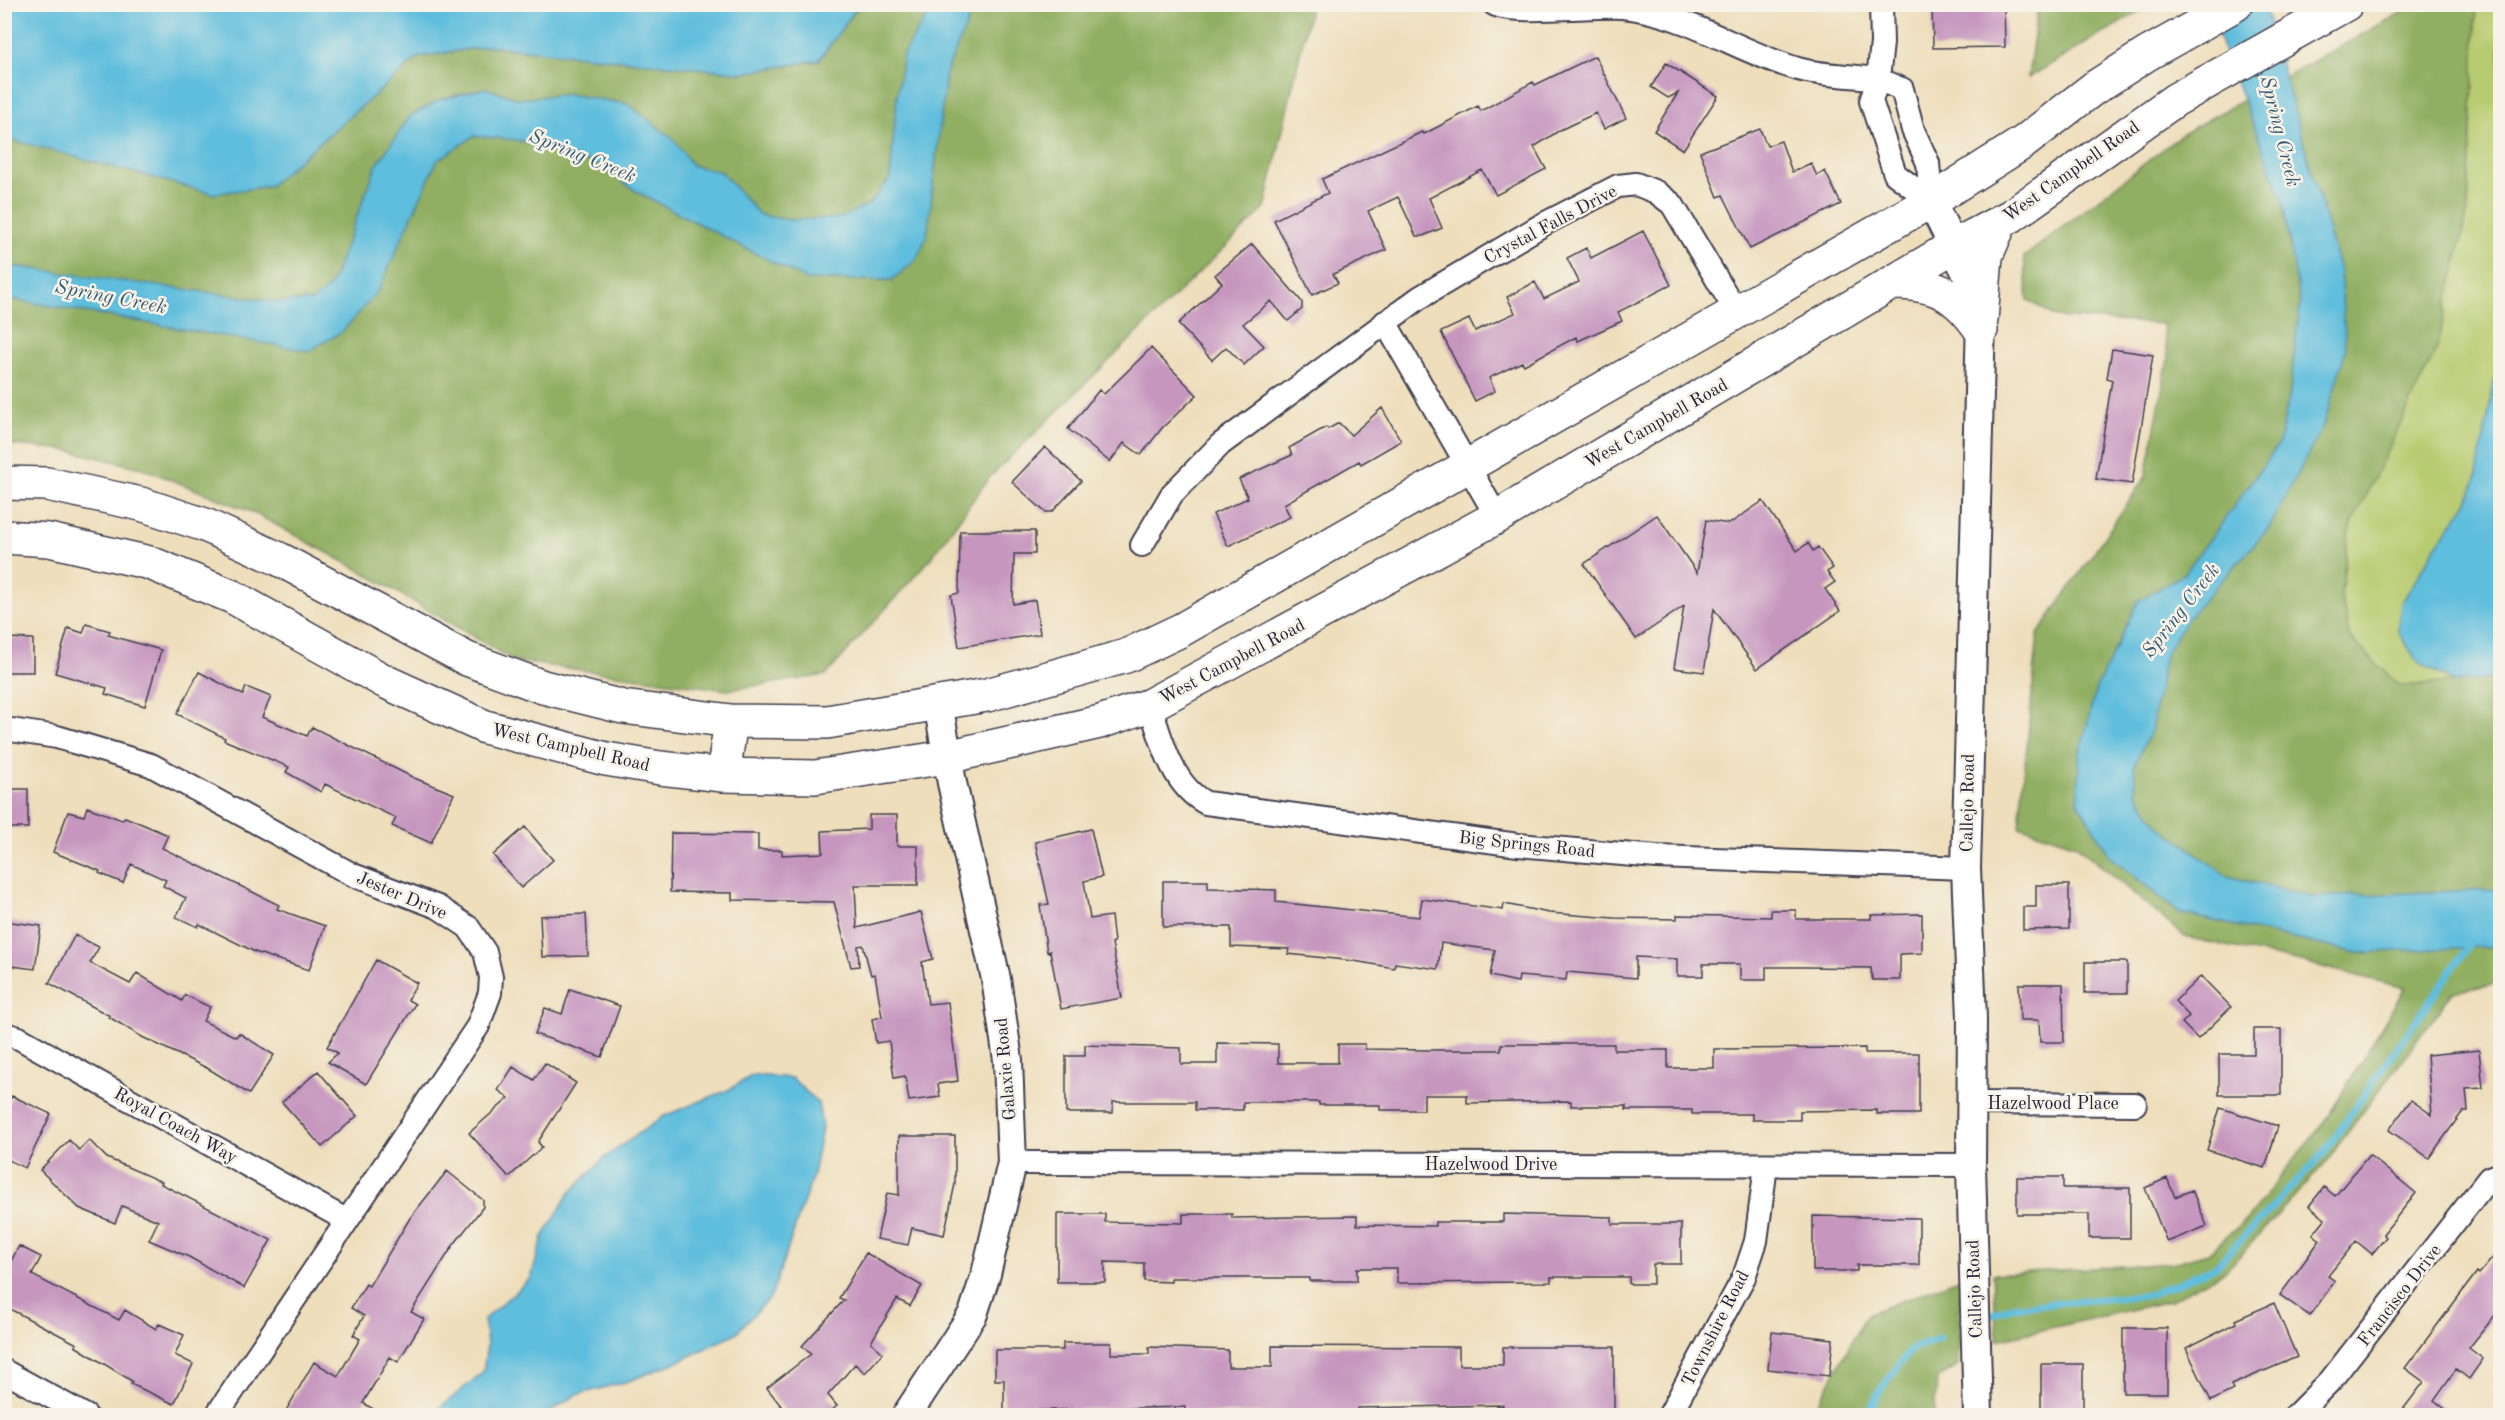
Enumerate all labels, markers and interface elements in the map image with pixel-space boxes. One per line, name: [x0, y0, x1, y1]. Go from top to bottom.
water label: Spring Creek: [2256, 74, 2303, 189]
street label: West Campbell Road: [2000, 118, 2143, 226]
water label: Spring Creek: [526, 126, 639, 187]
street label: Crystal Falls Drive: [1481, 182, 1620, 267]
water label: Spring Creek: [53, 277, 168, 319]
street label: West Campbell Road: [1582, 376, 1731, 472]
water label: Spring Creek: [2139, 560, 2224, 662]
street label: West Campbell Road: [1157, 616, 1308, 708]
street label: West Campbell Road: [490, 721, 652, 775]
street label: Callejo Road: [1958, 753, 1978, 853]
street label: Big Springs Road: [1458, 829, 1596, 861]
street label: Jester Drive: [354, 869, 449, 923]
street label: Galaxie Road: [993, 1017, 1019, 1121]
street label: Royal Coach Way: [111, 1085, 241, 1167]
street label: Hazelwood Place: [1987, 1095, 2119, 1113]
street label: Hazelwood Drive: [1425, 1156, 1557, 1174]
street label: Callejo Road: [1964, 1239, 1986, 1339]
street label: Francisco Drive: [2355, 1241, 2445, 1350]
street label: Townshire Road: [1679, 1268, 1753, 1389]

